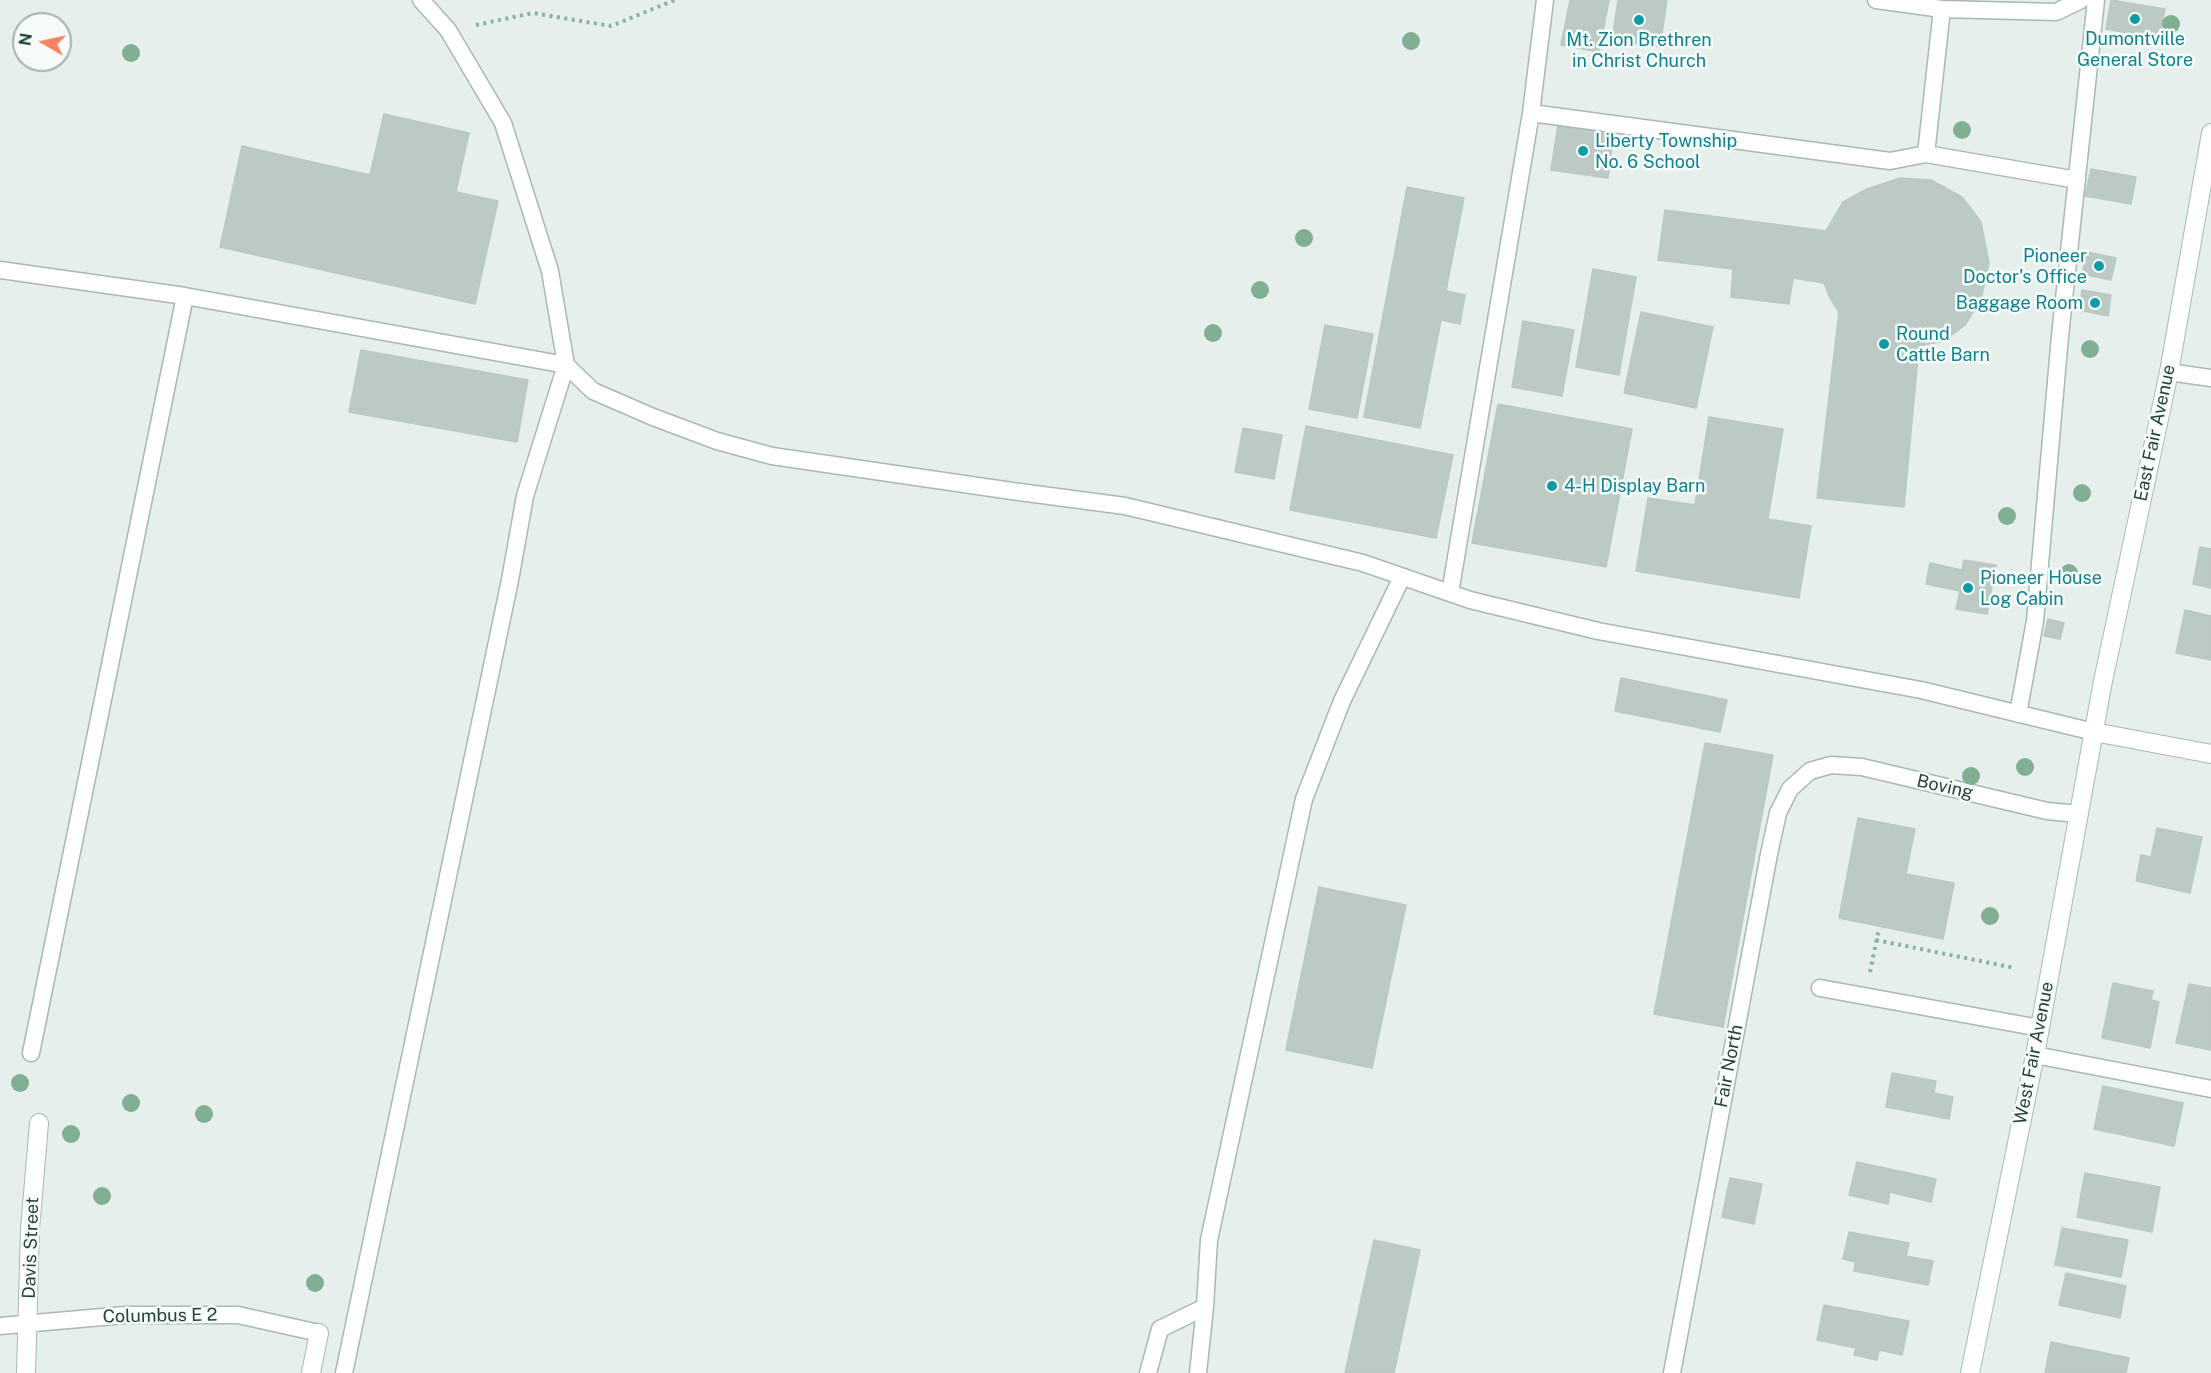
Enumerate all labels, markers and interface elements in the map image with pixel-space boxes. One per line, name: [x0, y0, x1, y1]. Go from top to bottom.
north arrow: [12, 12, 72, 72]
marker: Dumontville General Store: [2128, 12, 2142, 26]
marker: Mt. Zion Brethren in Christ Church: [1632, 13, 1646, 27]
place label: Dumontville General Store: [2077, 28, 2193, 70]
place label: Mt. Zion Brethren in Christ Church: [1566, 29, 1712, 72]
text: N: [15, 32, 36, 47]
place label: Liberty Township No. 6 School: [1595, 130, 1737, 172]
marker: Liberty Township No. 6 School: [1576, 144, 1590, 158]
place label: Pioneer Doctor's Office: [1963, 245, 2087, 288]
marker: Pioneer Doctor's Office: [2092, 259, 2106, 273]
place label: Baggage Room: [1956, 292, 2083, 314]
marker: Baggage Room: [2088, 296, 2102, 310]
place label: Round Cattle Barn: [1896, 323, 1990, 366]
marker: Round Cattle Barn: [1877, 337, 1891, 351]
street label: East Fair Avenue: [2130, 363, 2180, 503]
place label: 4-H Display Barn: [1564, 475, 1706, 497]
marker: 4-H Display Barn: [1545, 479, 1559, 493]
place label: Pioneer House Log Cabin: [1980, 567, 2102, 610]
marker: Pioneer House Log Cabin: [1961, 581, 1975, 595]
street label: Boving: [1915, 770, 1975, 804]
street label: West Fair Avenue: [2010, 980, 2058, 1126]
street label: Fair North: [1710, 1023, 1748, 1109]
street label: Davis Street: [18, 1197, 44, 1299]
street label: Columbus E 2: [102, 1304, 218, 1328]

